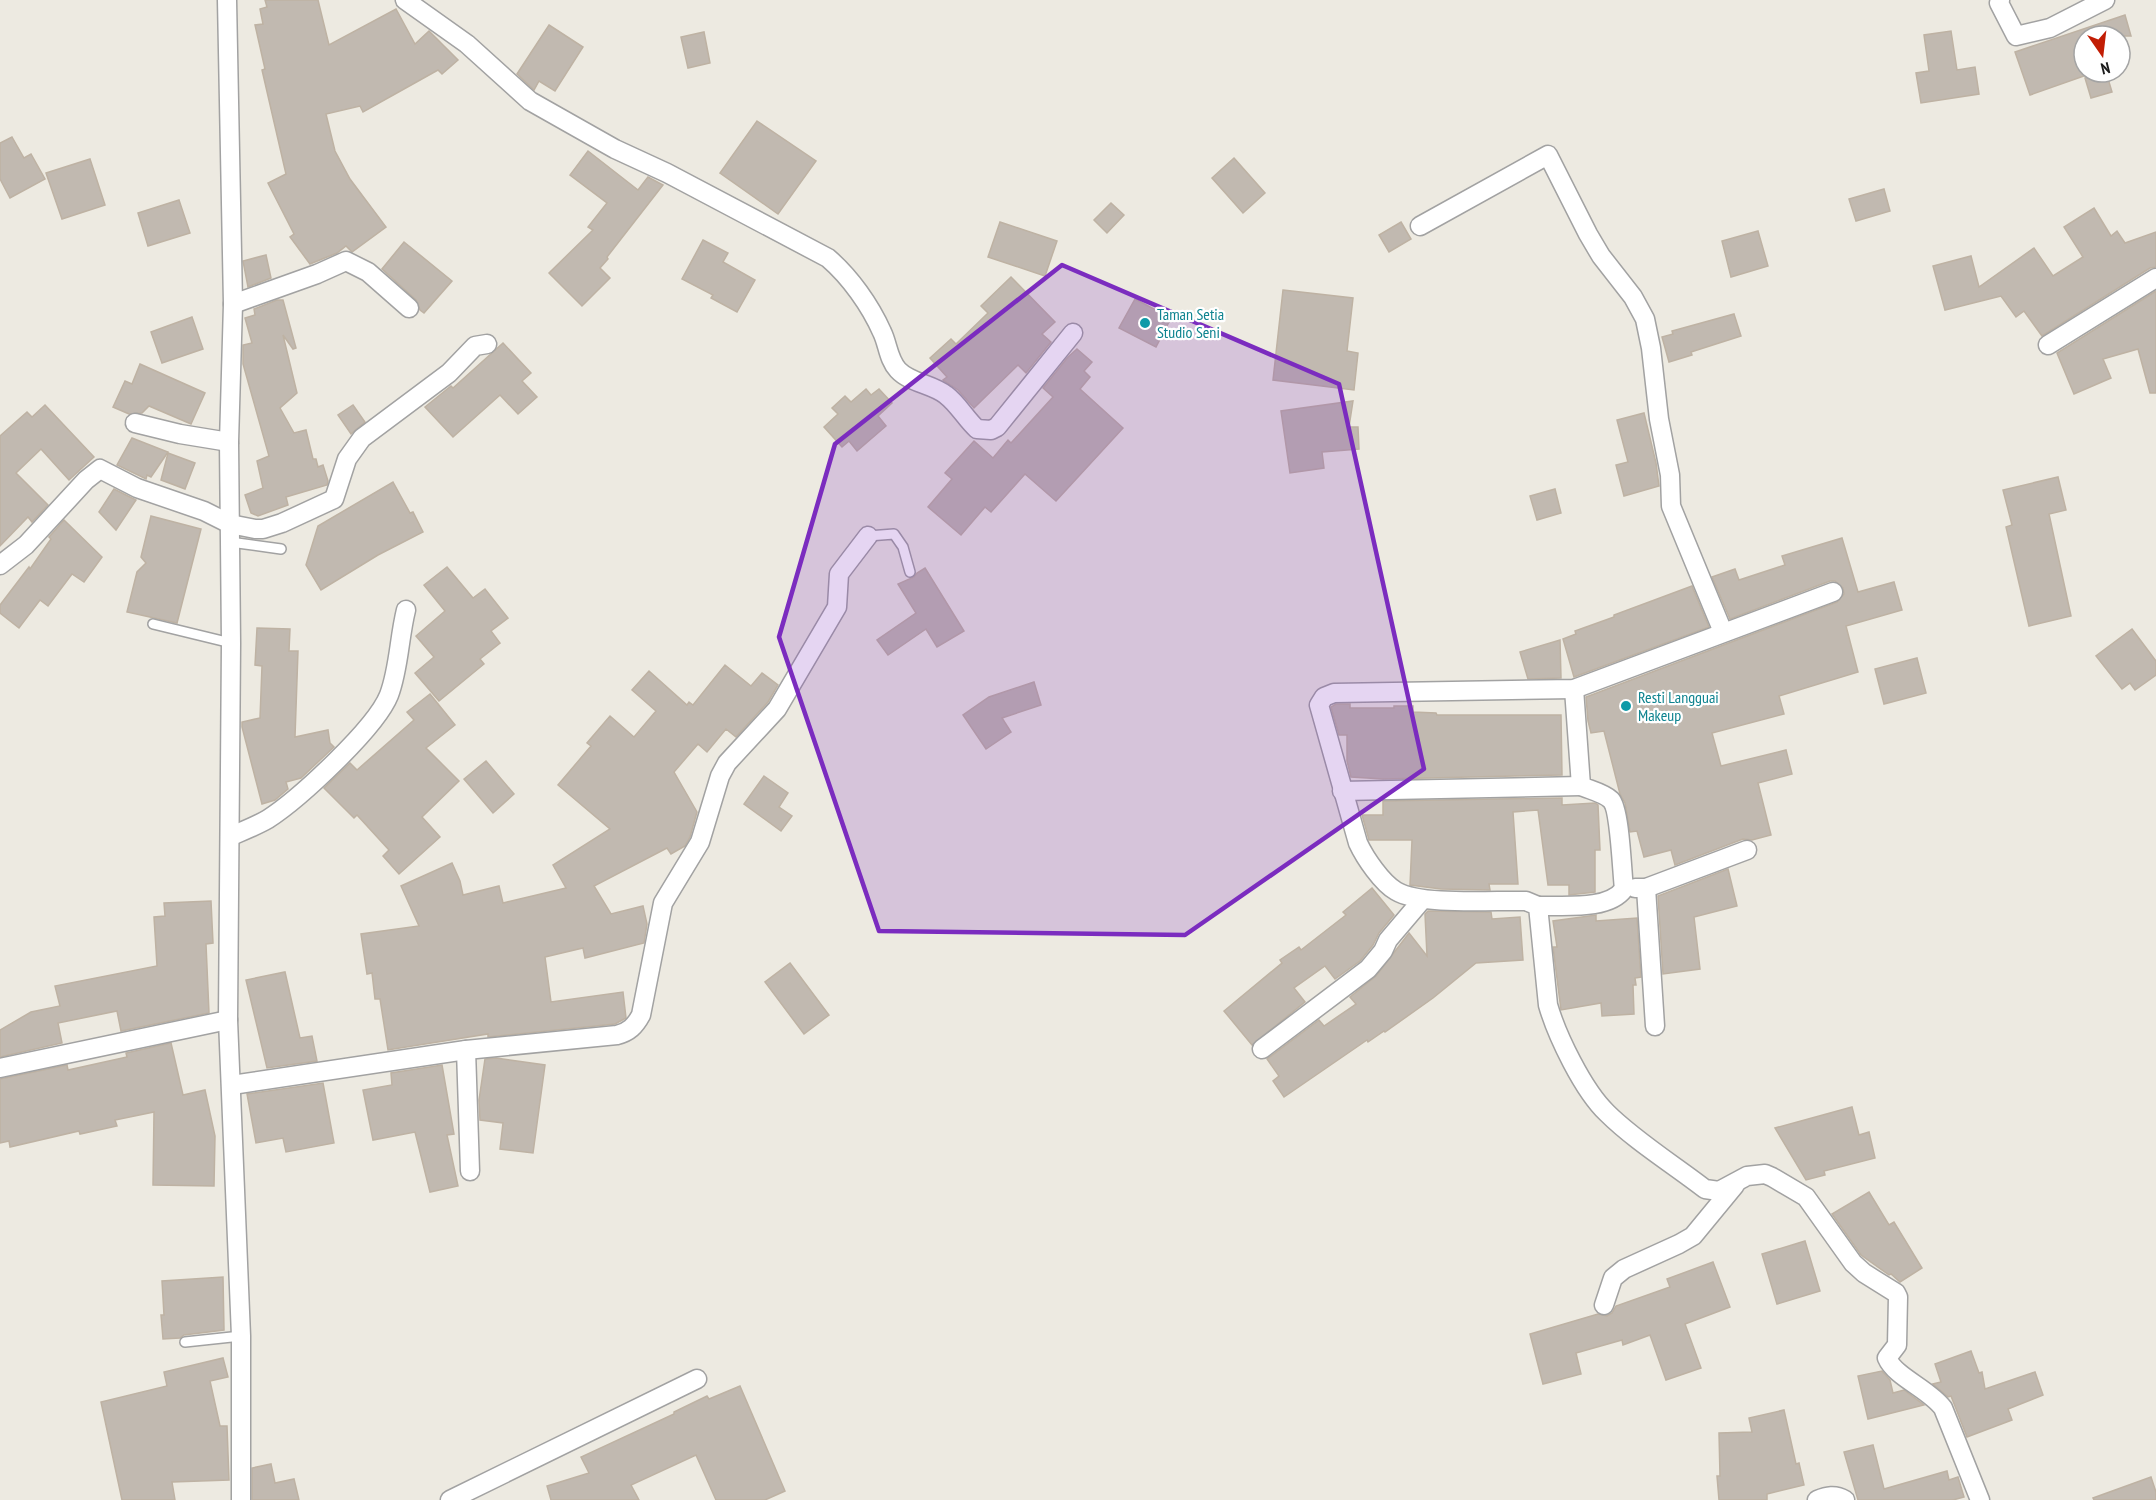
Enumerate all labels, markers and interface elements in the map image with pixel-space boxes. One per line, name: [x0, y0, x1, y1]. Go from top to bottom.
north arrow: [2072, 24, 2132, 84]
text: N: [2099, 58, 2112, 79]
place label: Taman Setia Studio Seni: [1157, 304, 1224, 342]
marker: Taman Setia Studio Seni: [1138, 316, 1152, 330]
place label: Resti Langguai Makeup: [1638, 687, 1719, 725]
marker: Resti Langguai Makeup: [1619, 699, 1633, 713]

